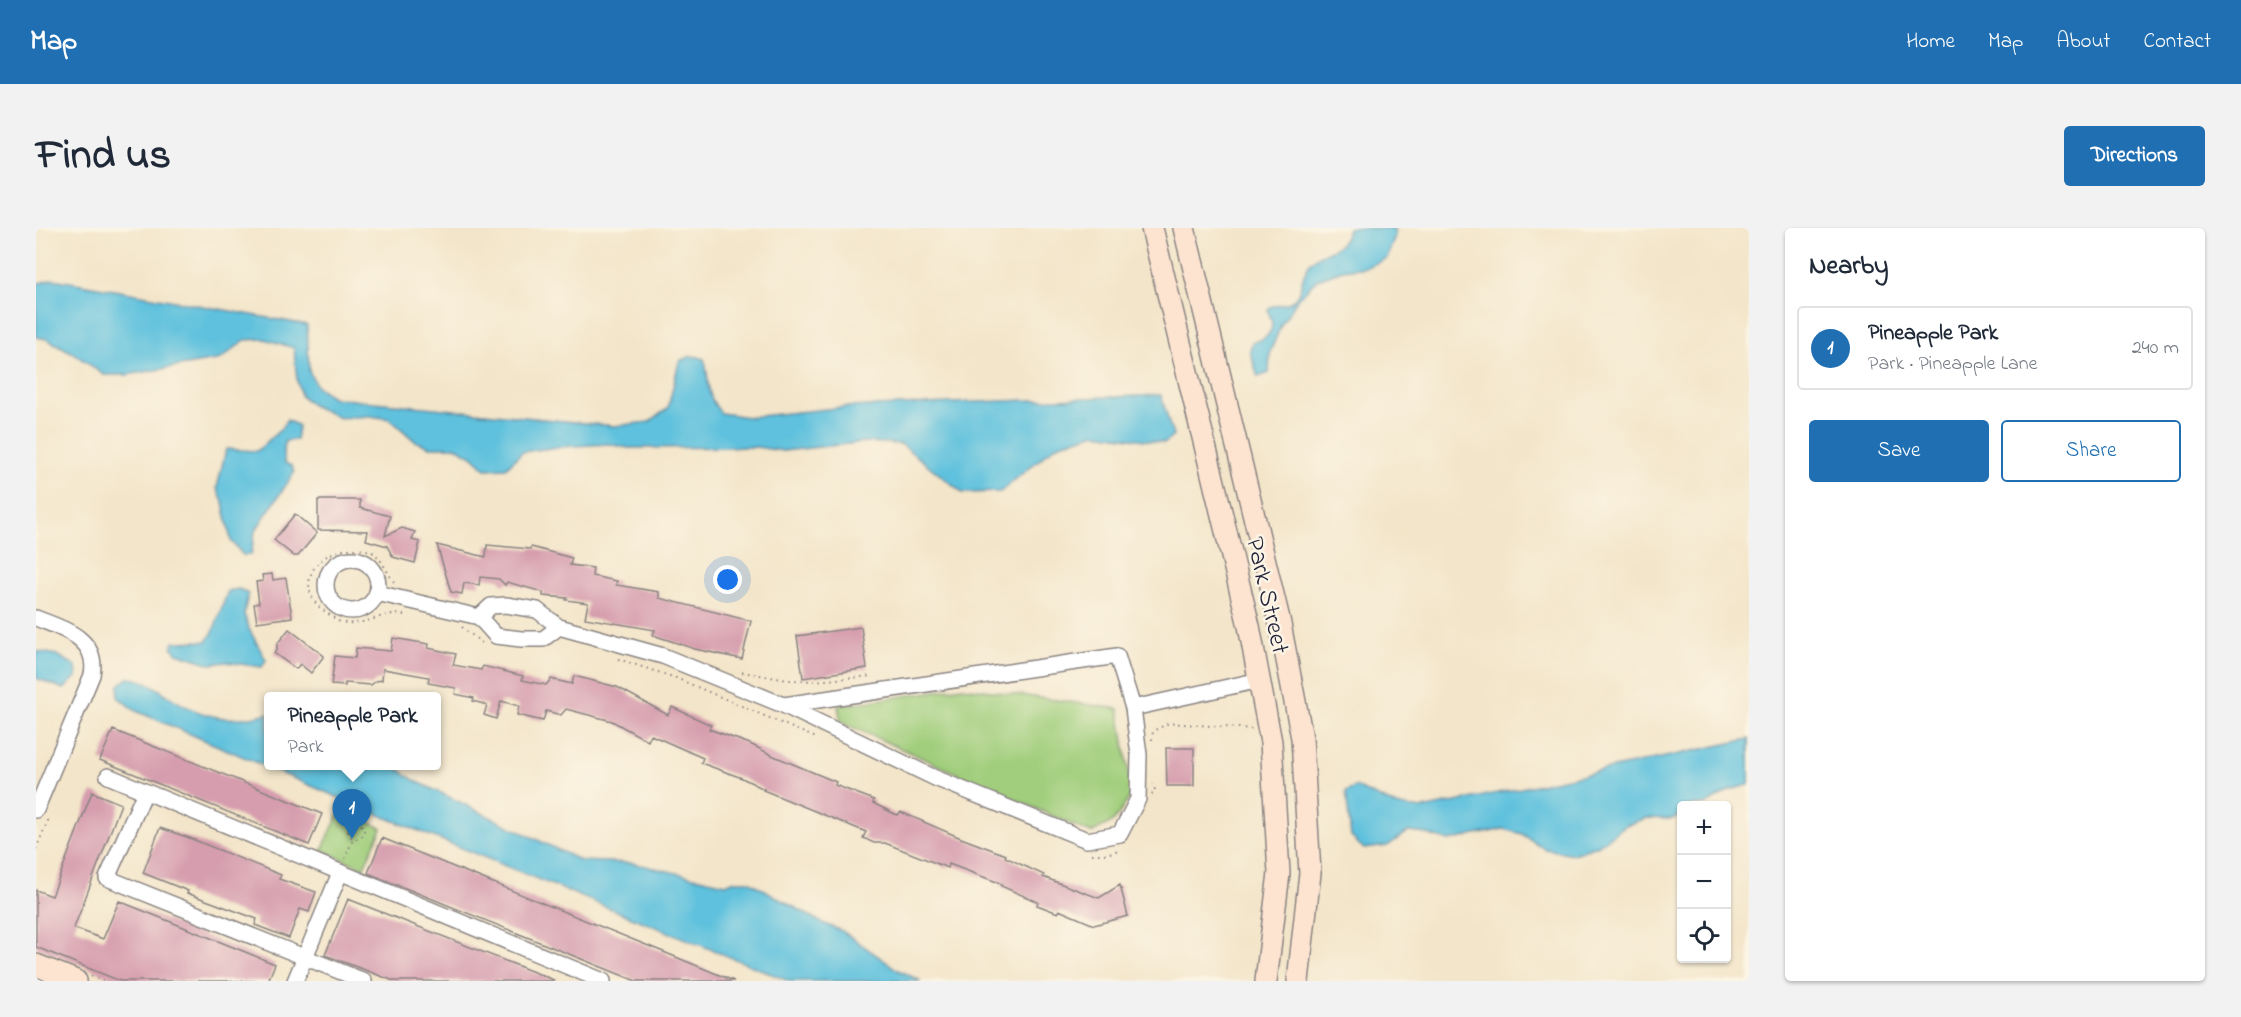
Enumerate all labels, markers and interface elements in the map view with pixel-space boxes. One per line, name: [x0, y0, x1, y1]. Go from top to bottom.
text: Map: [30, 22, 77, 63]
text: Home: [1906, 27, 1955, 57]
text: Map: [1988, 27, 2023, 57]
text: About: [2056, 27, 2110, 57]
text: Contact: [2143, 27, 2211, 57]
text: Find us: [36, 126, 171, 187]
button: Directions: [2064, 126, 2205, 186]
text: Nearby: [1809, 248, 1888, 286]
text: Pineapple Park: [1868, 318, 1998, 350]
text: 1: [1827, 334, 1834, 363]
text: 240 m: [2132, 334, 2179, 363]
text: Park · Pineapple Lane: [1868, 350, 2038, 379]
button: Save: [1809, 420, 1989, 482]
button: Share: [2001, 420, 2181, 482]
street label: Park Street: [1234, 533, 1298, 658]
your location: [713, 565, 742, 594]
popup: [264, 692, 441, 770]
text: Pineapple Park: [287, 701, 418, 733]
text: Park: [287, 733, 324, 762]
pin: 1: [332, 790, 372, 839]
map controls: [1677, 801, 1731, 963]
button: +: [1677, 801, 1731, 855]
button: −: [1677, 855, 1731, 909]
button: locate: [1677, 909, 1731, 963]

